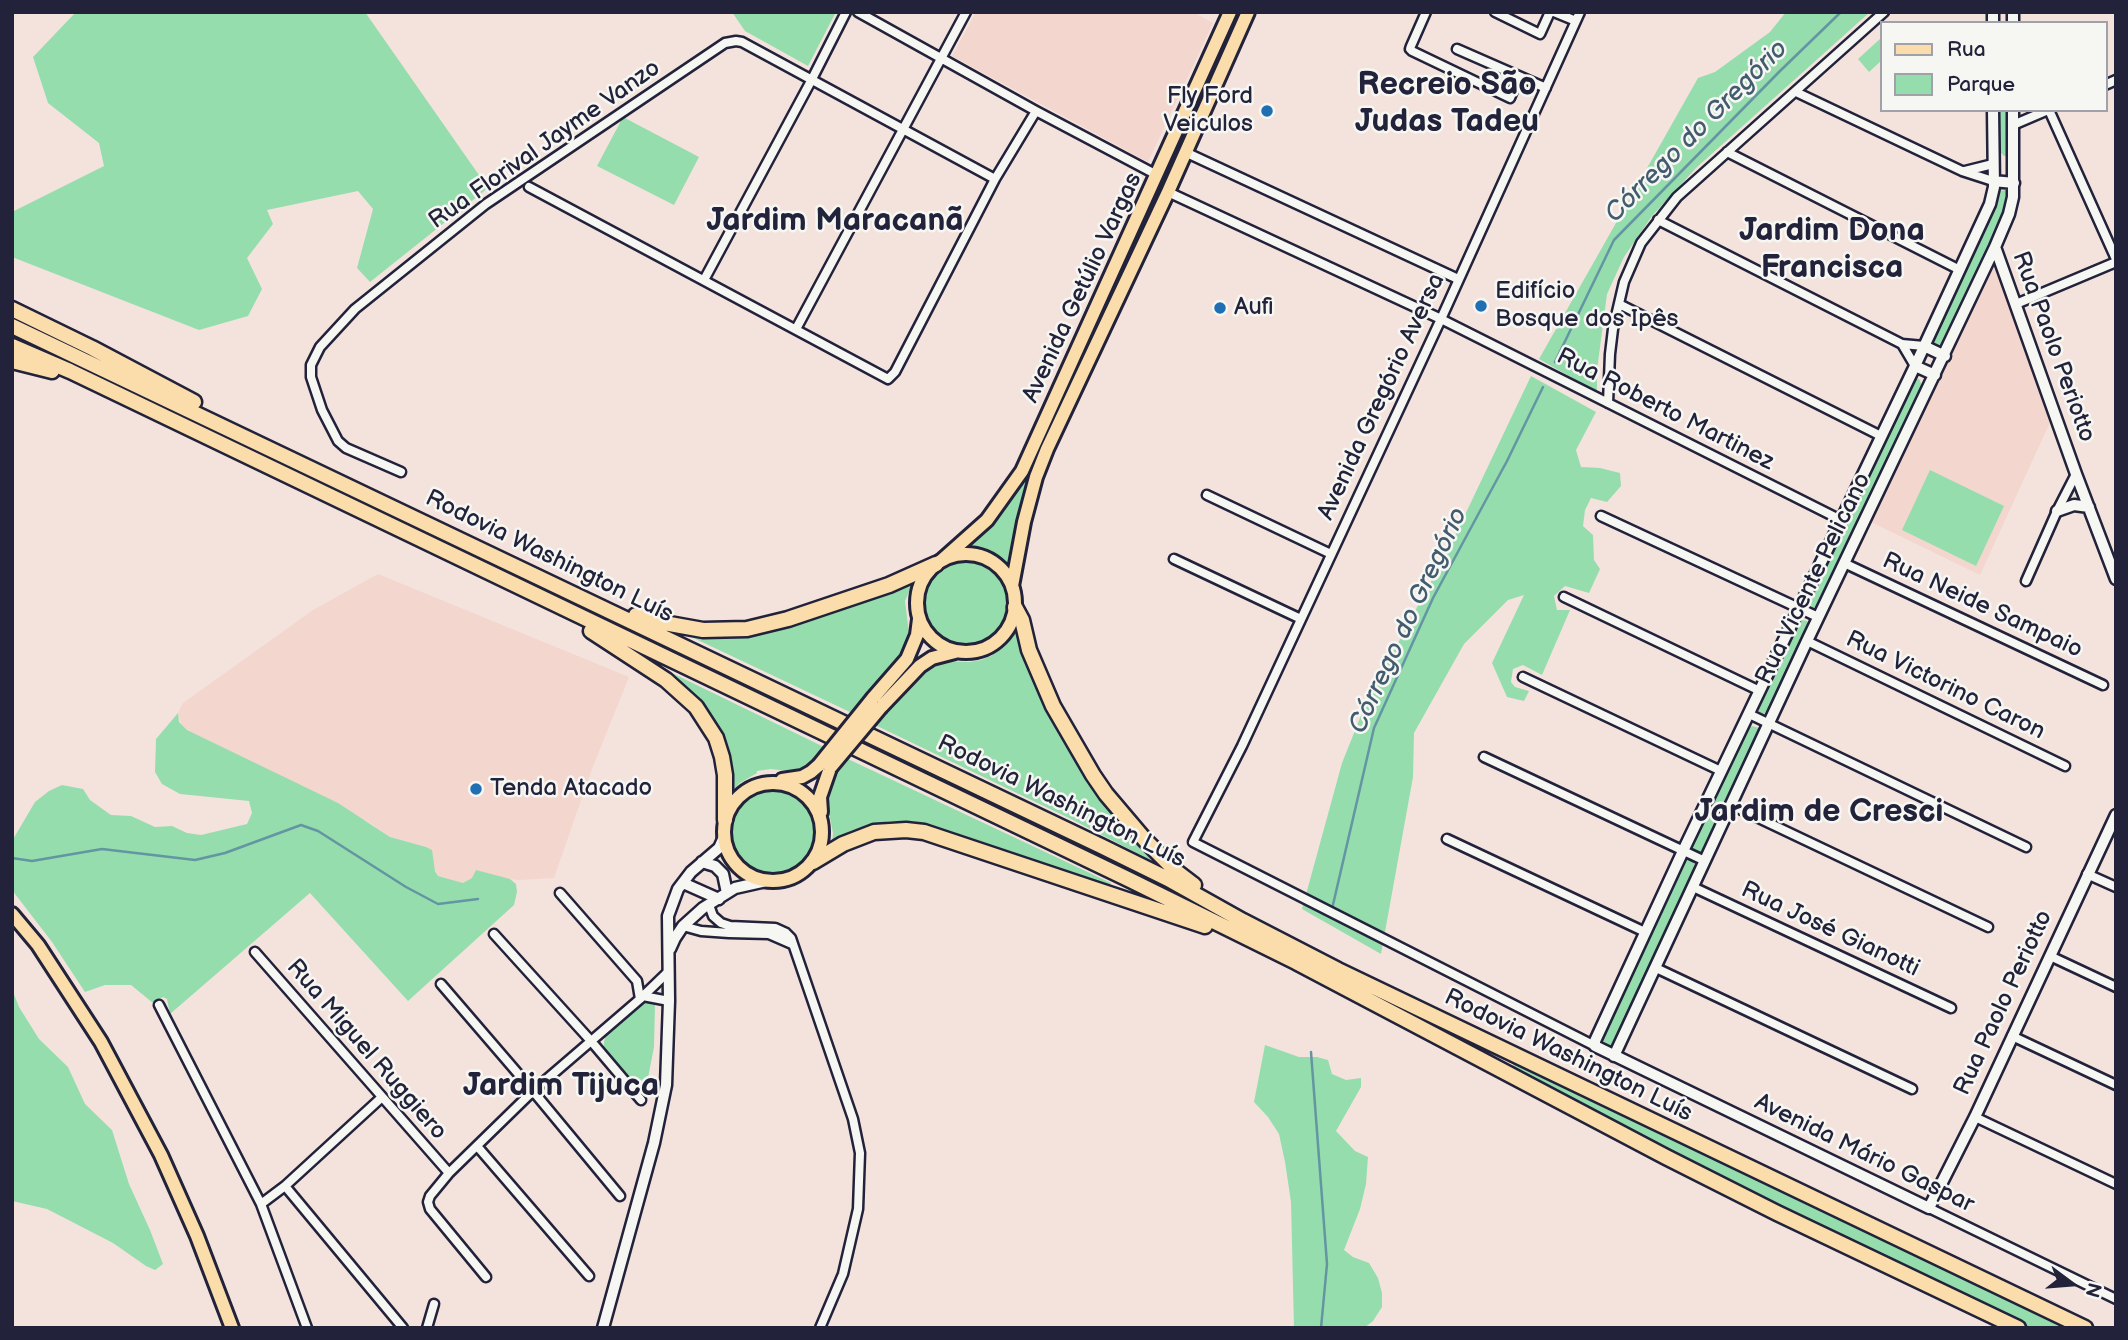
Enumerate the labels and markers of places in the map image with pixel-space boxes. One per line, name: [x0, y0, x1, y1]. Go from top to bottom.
place label: Fly Ford Veiculos: [1163, 83, 1253, 139]
marker: Fly Ford Veiculos: [1259, 103, 1275, 119]
place label: Edifício Bosque dos Ipês: [1495, 278, 1678, 334]
place label: Aufi: [1234, 294, 1273, 322]
marker: Edifício Bosque dos Ipês: [1473, 298, 1489, 314]
marker: Aufi: [1212, 300, 1228, 316]
place label: Tenda Atacado: [490, 775, 652, 803]
marker: Tenda Atacado: [468, 781, 484, 797]

